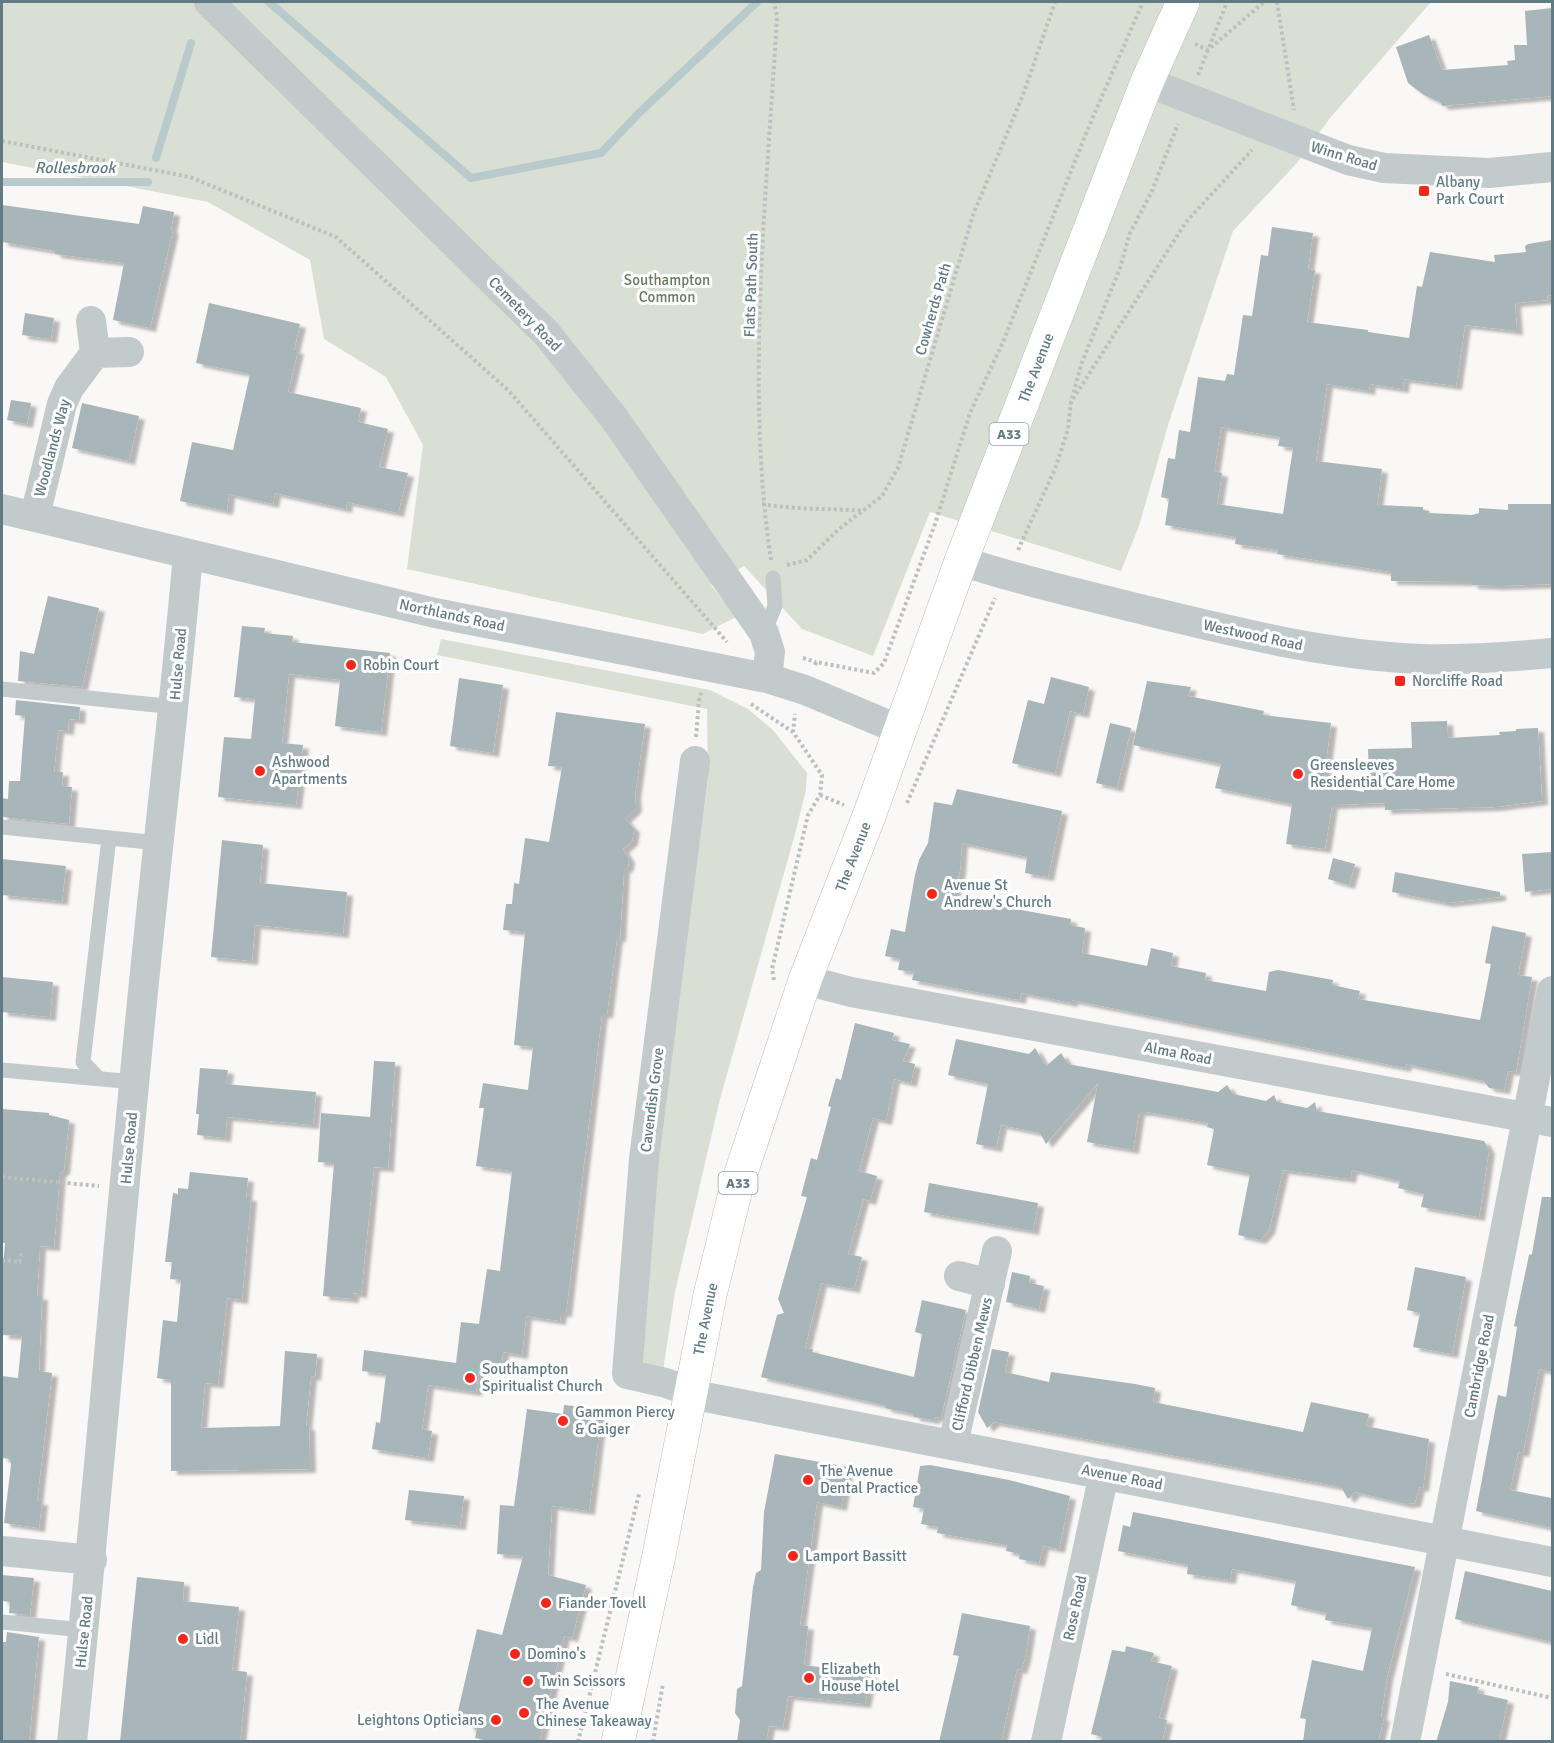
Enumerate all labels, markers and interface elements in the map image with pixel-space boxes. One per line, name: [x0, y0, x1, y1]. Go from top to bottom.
street label: Winn Road: [1309, 137, 1379, 175]
water label: Rollesbrook: [35, 158, 117, 178]
place label: Albany Park Court: [1436, 173, 1504, 208]
marker: Albany Park Court: [1417, 184, 1431, 198]
street label: Flats Path South: [740, 232, 762, 338]
street label: Cowherds Path: [911, 261, 955, 357]
park label: Southampton Common: [624, 271, 710, 306]
street label: Cemetery Road: [485, 273, 565, 355]
street label: The Avenue: [1014, 330, 1058, 405]
street label: Woodlands Way: [30, 397, 74, 499]
road number: A33: [990, 423, 1028, 445]
street label: Northlands Road: [398, 595, 506, 635]
street label: Westwood Road: [1202, 616, 1304, 654]
street label: Hulse Road: [166, 627, 190, 701]
place label: Robin Court: [363, 656, 439, 674]
marker: Robin Court: [344, 658, 358, 672]
place label: Norcliffe Road: [1412, 672, 1503, 690]
marker: Norcliffe Road: [1393, 674, 1407, 688]
place label: Ashwood Apartments: [272, 753, 348, 788]
place label: Greensleeves Residential Care Home: [1310, 756, 1455, 791]
marker: Ashwood Apartments: [253, 764, 267, 778]
marker: Greensleeves Residential Care Home: [1291, 767, 1305, 781]
street label: The Avenue: [831, 819, 875, 894]
place label: Avenue St Andrew's Church: [944, 876, 1052, 911]
marker: Avenue St Andrew's Church: [925, 887, 939, 901]
street label: Alma Road: [1143, 1038, 1213, 1068]
street label: Cavendish Grove: [637, 1047, 667, 1153]
street label: Hulse Road: [117, 1111, 141, 1185]
road number: A33: [718, 1172, 758, 1194]
street label: The Avenue: [689, 1281, 722, 1357]
street label: Clifford Dibben Mews: [948, 1295, 996, 1433]
street label: Cambridge Road: [1460, 1313, 1498, 1419]
place label: Southampton Spiritualist Church: [482, 1360, 603, 1395]
marker: Southampton Spiritualist Church: [463, 1371, 477, 1385]
place label: Gammon Piercy & Gaiger: [575, 1403, 675, 1438]
marker: Gammon Piercy & Gaiger: [556, 1414, 570, 1428]
street label: Avenue Road: [1080, 1460, 1164, 1494]
place label: The Avenue Dental Practice: [820, 1462, 918, 1497]
marker: The Avenue Dental Practice: [801, 1473, 815, 1487]
place label: Lamport Bassitt: [805, 1547, 907, 1565]
marker: Lamport Bassitt: [786, 1549, 800, 1563]
street label: Rose Road: [1059, 1574, 1091, 1642]
place label: Fiander Tovell: [558, 1594, 647, 1612]
street label: Hulse Road: [71, 1595, 97, 1669]
marker: Fiander Tovell: [539, 1596, 553, 1610]
place label: Lidl: [195, 1630, 219, 1648]
marker: Lidl: [176, 1632, 190, 1646]
place label: Domino's: [527, 1645, 587, 1663]
marker: Domino's: [508, 1647, 522, 1661]
place label: Elizabeth House Hotel: [821, 1660, 899, 1695]
marker: Elizabeth House Hotel: [802, 1671, 816, 1685]
place label: Twin Scissors: [540, 1672, 626, 1690]
marker: Twin Scissors: [521, 1674, 535, 1688]
place label: The Avenue Chinese Takeaway: [536, 1695, 652, 1730]
marker: The Avenue Chinese Takeaway: [517, 1706, 531, 1720]
place label: Leightons Opticians: [357, 1711, 484, 1729]
marker: Leightons Opticians: [489, 1713, 503, 1727]

